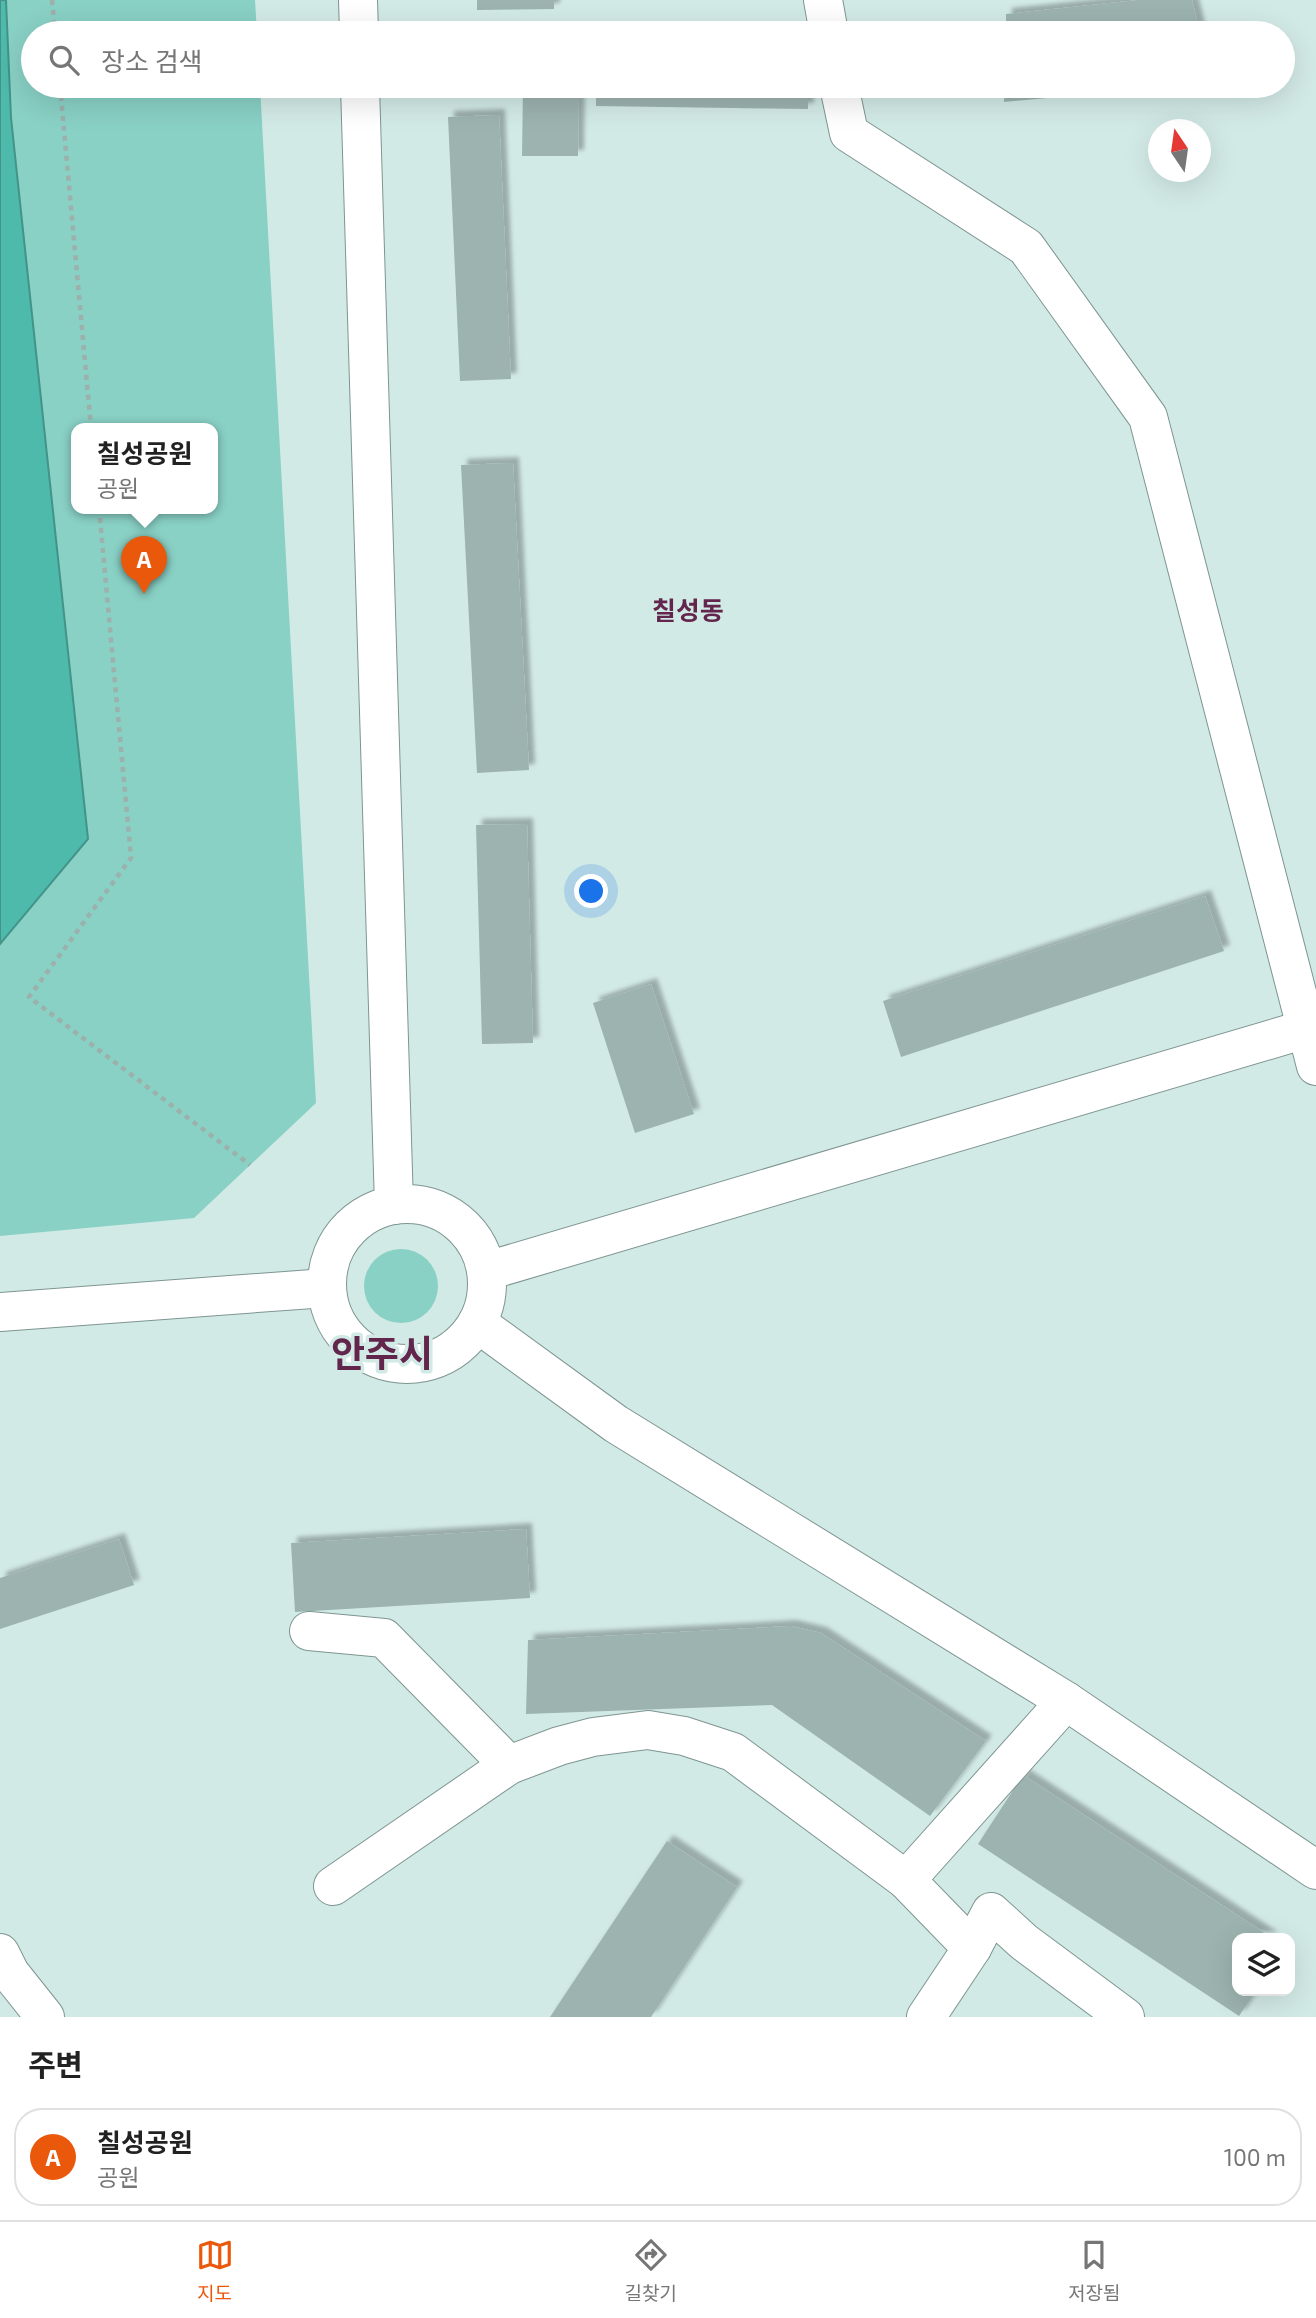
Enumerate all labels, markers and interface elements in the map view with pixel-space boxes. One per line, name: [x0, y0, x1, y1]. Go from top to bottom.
search box: [21, 21, 1295, 98]
icon: search: [45, 41, 83, 79]
text: 장소 검색: [101, 45, 202, 76]
north arrow: [1148, 119, 1211, 182]
popup: [71, 423, 218, 514]
text: 칠성공원: [97, 437, 192, 468]
text: 공원: [97, 474, 139, 502]
pin: A: [121, 536, 167, 594]
district label: 칠성동: [652, 594, 724, 625]
your location: [574, 874, 608, 908]
district label: 안주시: [331, 1330, 433, 1374]
map controls: [1232, 1933, 1295, 1996]
button: layers: [1232, 1933, 1295, 1996]
text: 주변: [28, 2046, 83, 2082]
text: 칠성공원: [97, 2126, 193, 2157]
text: A: [45, 2143, 61, 2171]
text: 100 m: [1224, 2143, 1286, 2171]
text: 공원: [97, 2163, 139, 2191]
tab: 지도: [196, 2236, 234, 2305]
tab: 길찾기: [625, 2236, 677, 2305]
tab: 저장됨: [1068, 2236, 1120, 2305]

